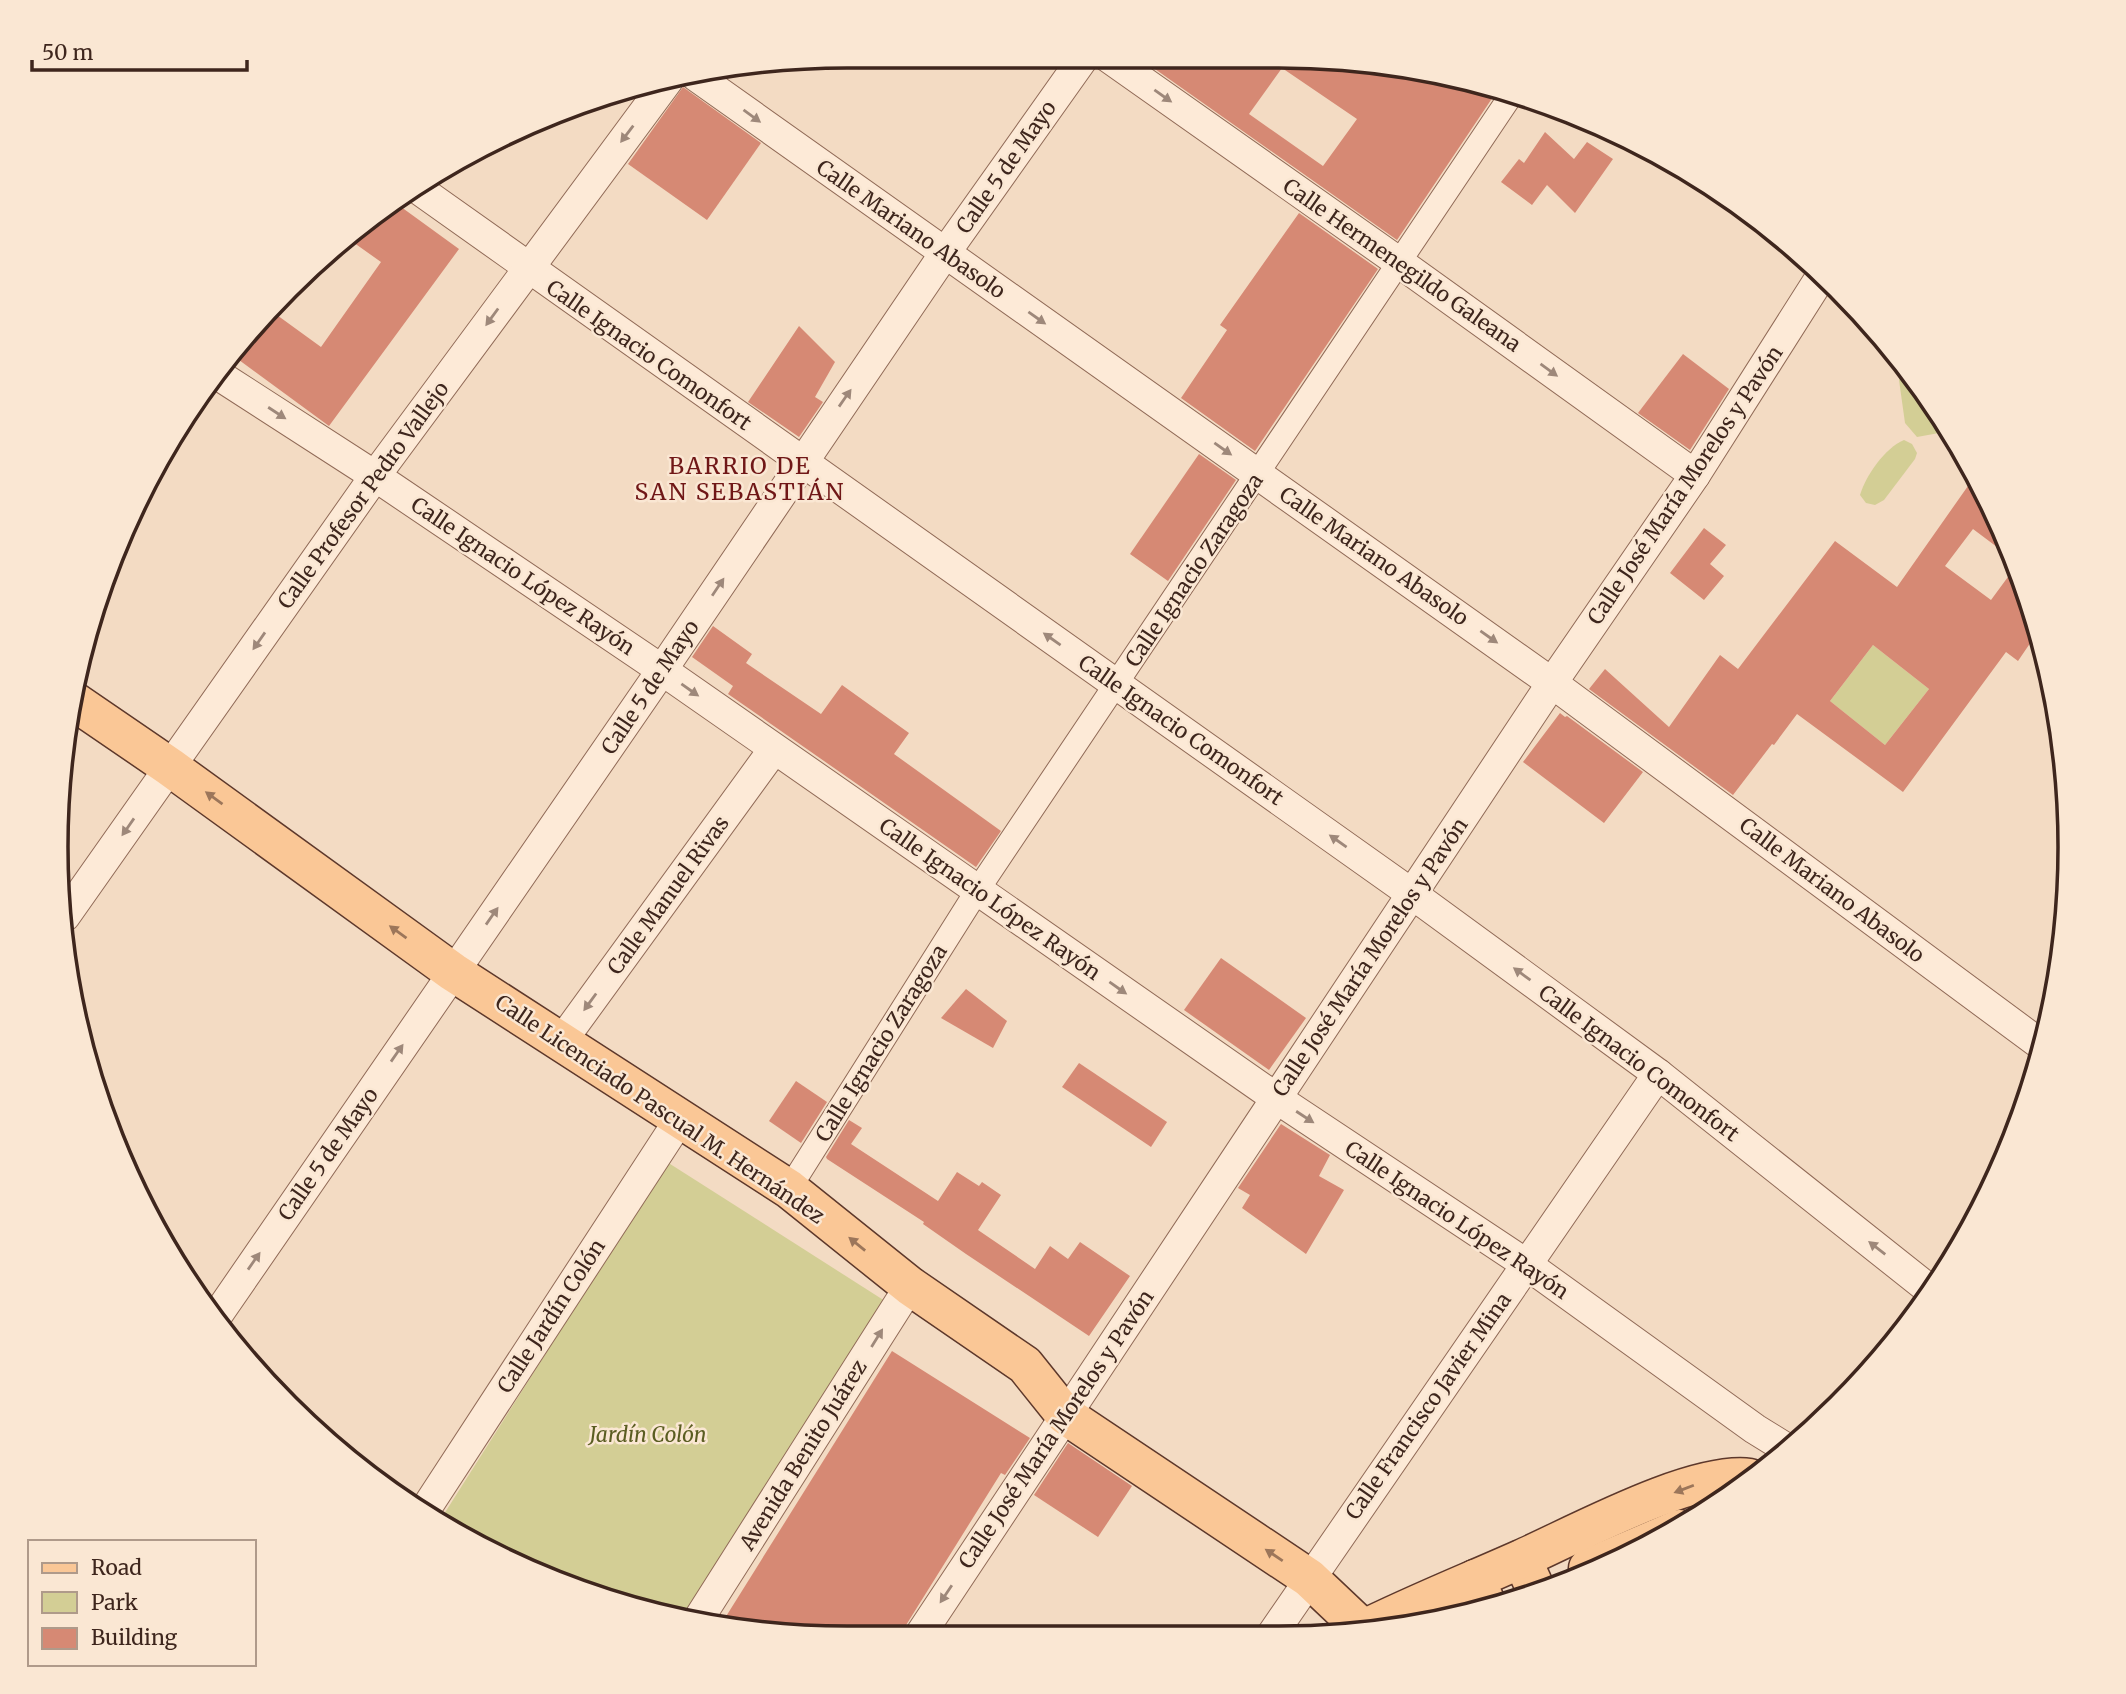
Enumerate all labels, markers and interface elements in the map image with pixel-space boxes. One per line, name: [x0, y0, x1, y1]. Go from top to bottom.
scale bar: [32, 28, 247, 72]
text: 50 m: [42, 39, 93, 66]
one-way arrow: [1154, 89, 1172, 103]
street label: Calle 5 de Mayo: [950, 95, 1062, 239]
one-way arrow: [743, 108, 761, 122]
one-way arrow: [620, 125, 634, 143]
street label: Calle Mariano Abasolo: [811, 153, 1011, 305]
street label: Calle Hermenegildo Galeana: [1278, 172, 1526, 358]
street label: Calle Ignacio Comonfort: [541, 274, 757, 436]
one-way arrow: [485, 308, 499, 326]
one-way arrow: [1028, 311, 1046, 325]
street label: Calle José María Morelos y Pavón: [1581, 340, 1789, 629]
one-way arrow: [1540, 363, 1558, 377]
street label: Calle Profesor Pedro Vallejo: [271, 376, 455, 614]
one-way arrow: [838, 389, 852, 407]
one-way arrow: [268, 406, 286, 420]
one-way arrow: [1214, 442, 1232, 456]
district label: BARRIO DE SAN SEBASTIÁN: [635, 451, 845, 506]
street label: Calle Ignacio Zaragoza: [1119, 468, 1269, 672]
street label: Calle Mariano Abasolo: [1274, 480, 1474, 632]
street label: Calle Ignacio López Rayón: [406, 491, 640, 661]
one-way arrow: [711, 577, 724, 596]
street label: Calle 5 de Mayo: [595, 615, 705, 759]
one-way arrow: [1480, 630, 1498, 644]
one-way arrow: [252, 632, 266, 650]
one-way arrow: [1043, 632, 1061, 646]
street label: Calle Ignacio Comonfort: [1073, 649, 1289, 811]
one-way arrow: [681, 683, 699, 697]
one-way arrow: [205, 791, 223, 805]
street label: Calle Manuel Rivas: [601, 810, 735, 980]
street label: Calle Ignacio López Rayón: [874, 812, 1106, 986]
street label: Calle José María Morelos y Pavón: [1266, 812, 1474, 1101]
street label: Calle Mariano Abasolo: [1734, 812, 1930, 968]
one-way arrow: [121, 818, 135, 836]
one-way arrow: [1329, 834, 1347, 848]
one-way arrow: [485, 907, 499, 925]
one-way arrow: [389, 925, 407, 939]
street label: Calle Ignacio Zaragoza: [809, 939, 953, 1147]
one-way arrow: [1513, 968, 1531, 982]
street label: Calle Ignacio Comonfort: [1533, 979, 1745, 1147]
one-way arrow: [1109, 981, 1127, 995]
street label: Calle Licenciado Pascual M. Hernández: [490, 988, 830, 1230]
one-way arrow: [583, 993, 597, 1011]
one-way arrow: [390, 1044, 404, 1062]
street label: Calle 5 de Mayo: [272, 1082, 384, 1226]
one-way arrow: [1295, 1111, 1315, 1124]
street label: Calle Ignacio López Rayón: [1340, 1135, 1574, 1305]
street label: Calle Jardín Colón: [491, 1234, 611, 1398]
one-way arrow: [848, 1237, 866, 1251]
one-way arrow: [1868, 1241, 1886, 1255]
one-way arrow: [247, 1252, 261, 1270]
street label: Calle José María Morelos y Pavón: [952, 1284, 1160, 1573]
street label: Calle Francisco Javier Mina: [1339, 1287, 1517, 1525]
one-way arrow: [871, 1329, 884, 1348]
street label: Avenida Benito Juárez: [733, 1355, 873, 1556]
park label: Jardín Colón: [588, 1421, 706, 1448]
one-way arrow: [1673, 1484, 1694, 1495]
legend: [28, 1540, 256, 1666]
one-way arrow: [1265, 1548, 1284, 1561]
text: Road: [91, 1554, 142, 1581]
one-way arrow: [940, 1585, 953, 1604]
text: Park: [91, 1589, 138, 1616]
text: Building: [91, 1624, 178, 1651]

